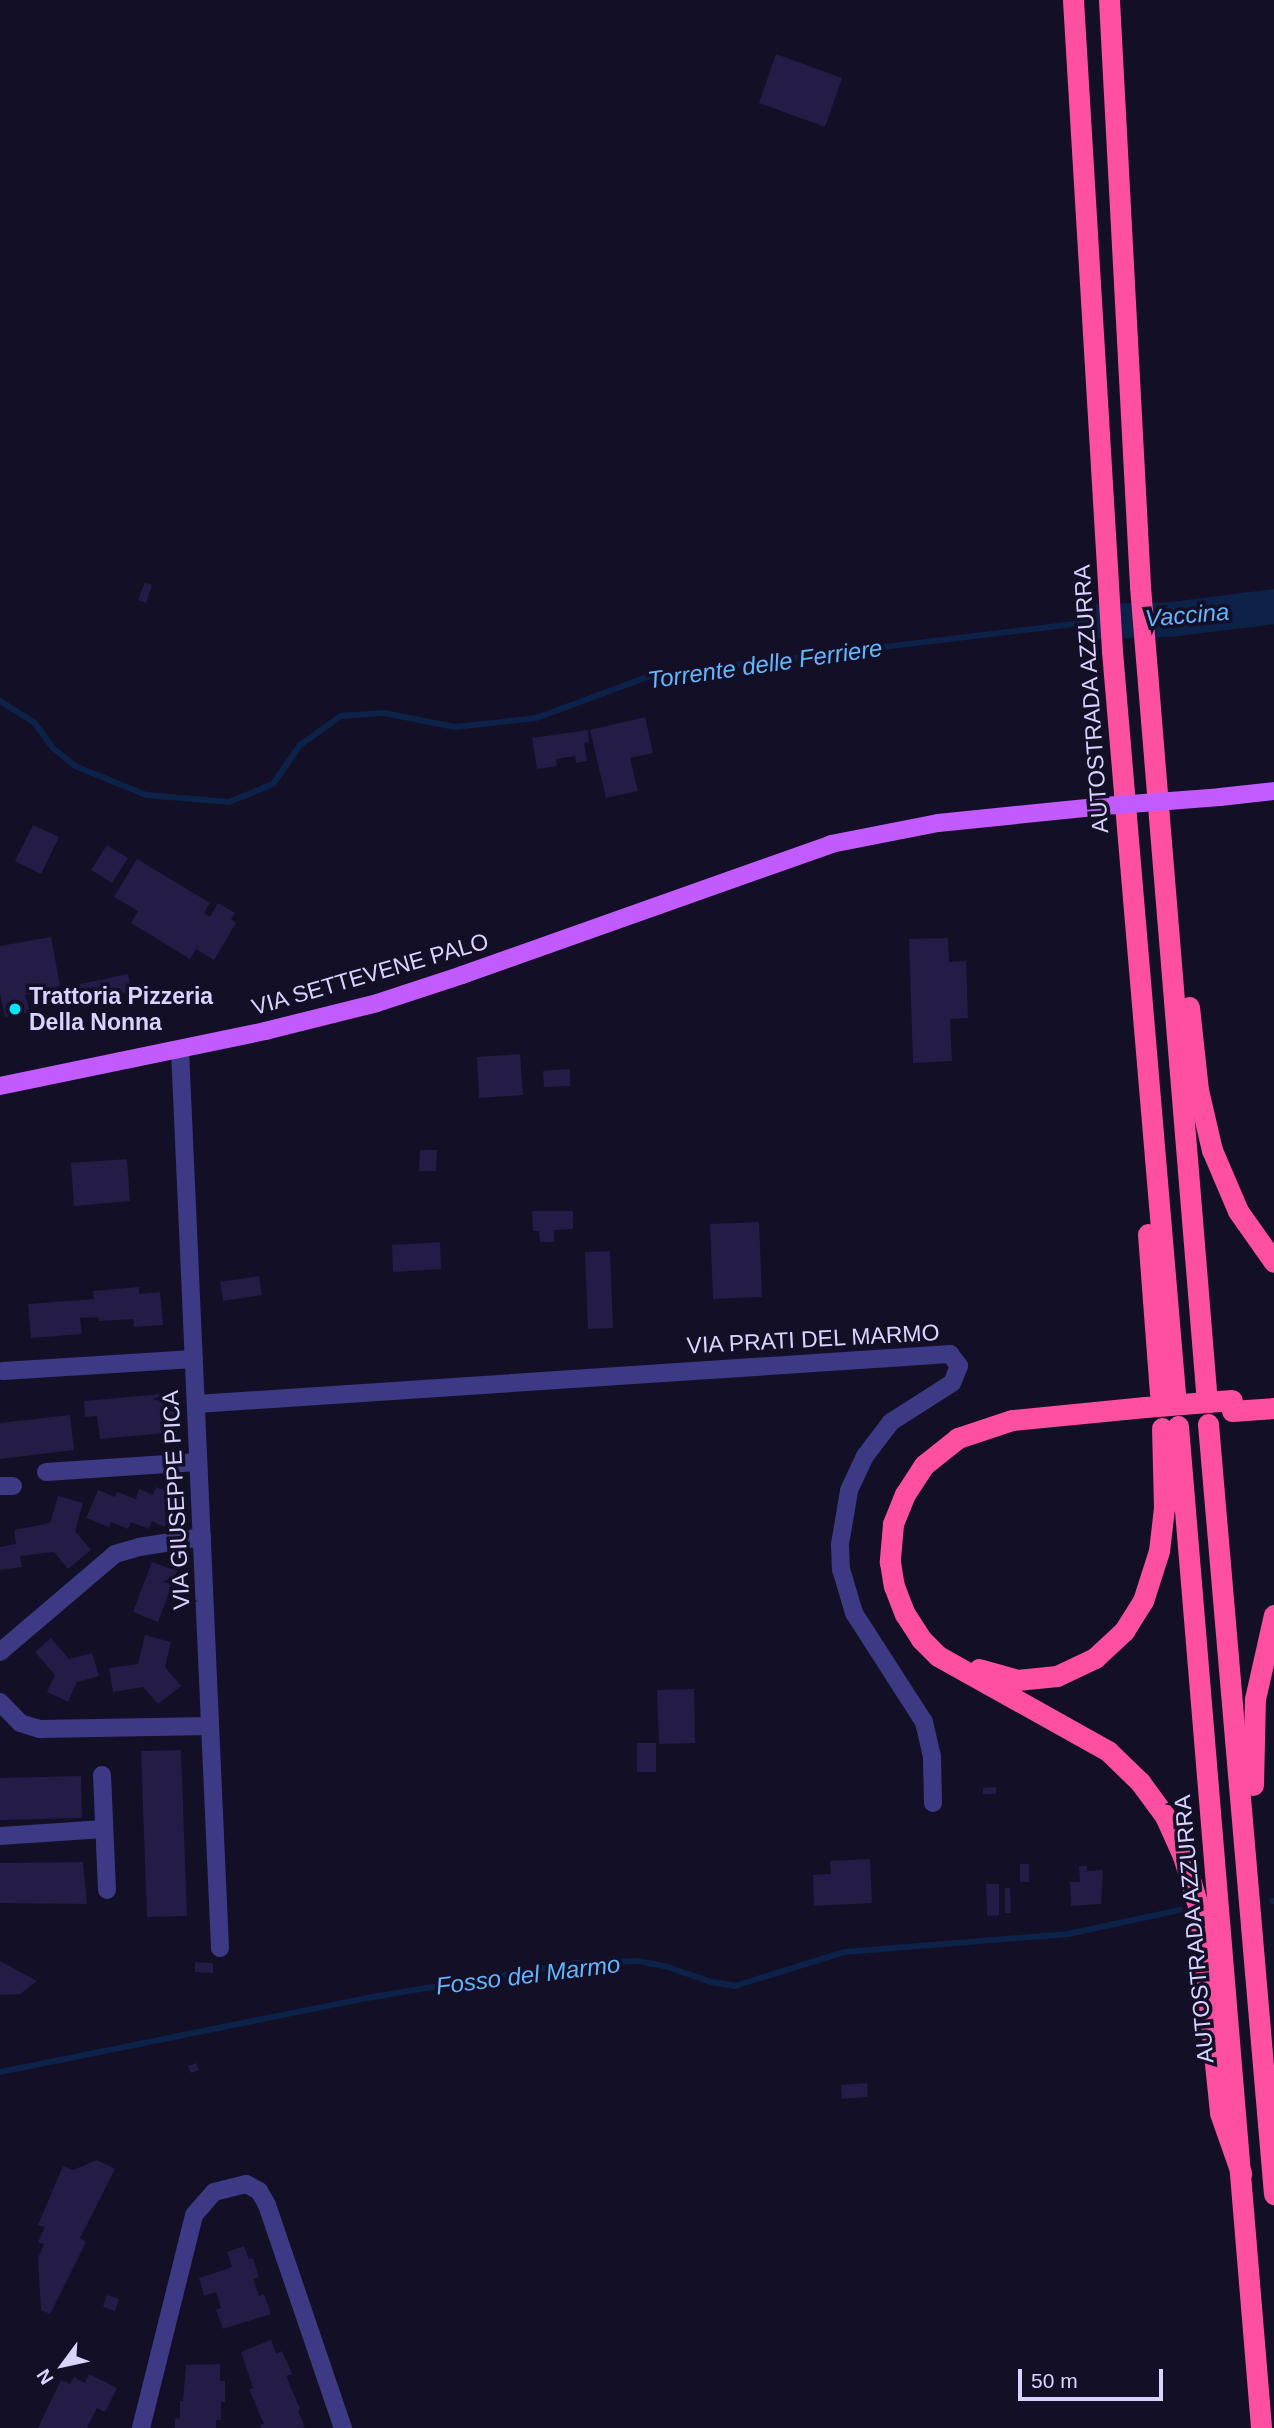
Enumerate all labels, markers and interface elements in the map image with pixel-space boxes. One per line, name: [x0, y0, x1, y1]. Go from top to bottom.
street label: AUTOSTRADA AZZURRA: [1068, 562, 1114, 836]
water label: Vaccina: [1144, 597, 1230, 633]
water label: Torrente delle Ferriere: [646, 633, 884, 695]
street label: VIA SETTEVENE PALO: [248, 927, 492, 1021]
place label: Trattoria Pizzeria Della Nonna: [29, 982, 213, 1036]
marker: Trattoria Pizzeria Della Nonna: [7, 1001, 23, 1017]
street label: VIA PRATI DEL MARMO: [685, 1319, 941, 1359]
street label: VIA GIUSEPPE PICA: [156, 1389, 196, 1611]
street label: AUTOSTRADA AZZURRA: [1168, 1792, 1220, 2066]
water label: Fosso del Marmo: [434, 1949, 622, 2001]
north arrow: [28, 2330, 98, 2400]
scale bar: [1022, 2354, 1167, 2398]
text: N: [32, 2365, 58, 2388]
text: 50 m: [1031, 2369, 1078, 2392]

